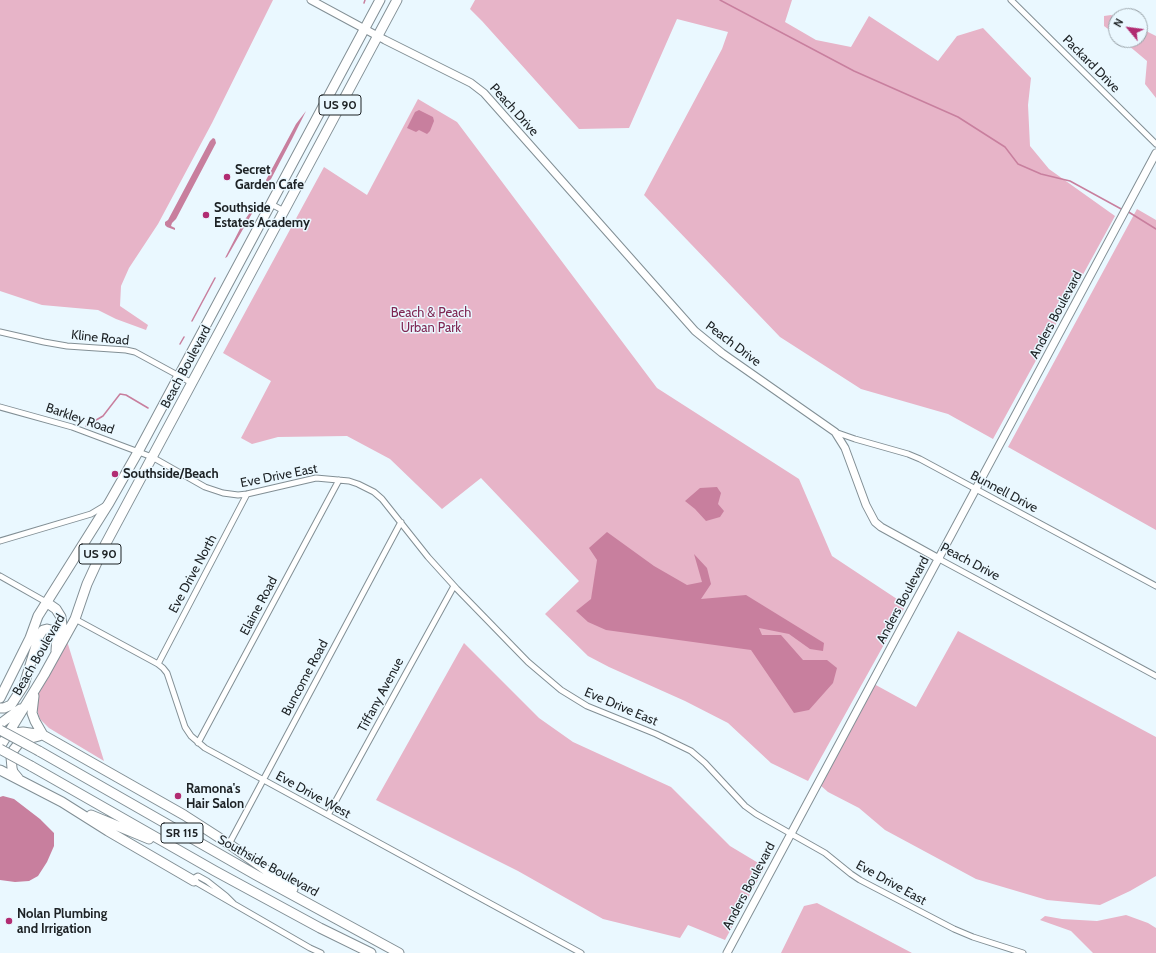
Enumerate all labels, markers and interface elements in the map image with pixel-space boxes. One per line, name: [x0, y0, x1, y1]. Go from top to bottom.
north arrow: [1108, 8, 1148, 48]
text: N: [1110, 16, 1126, 29]
street label: Packard Drive: [1059, 32, 1123, 96]
street label: Peach Drive: [486, 81, 542, 139]
road number: US 90: [319, 95, 361, 115]
place label: Secret Garden Cafe: [235, 162, 304, 193]
marker: Secret Garden Cafe: [222, 172, 232, 182]
place label: Southside Estates Academy: [214, 200, 310, 231]
marker: Southside Estates Academy: [201, 210, 211, 220]
street label: Anders Boulevard: [1026, 269, 1086, 361]
park label: Beach & Peach Urban Park: [391, 305, 471, 336]
street label: Peach Drive: [702, 318, 764, 370]
street label: Beach Boulevard: [158, 323, 214, 411]
street label: Kline Road: [70, 327, 130, 349]
street label: Barkley Road: [44, 400, 116, 438]
street label: Eve Drive East: [239, 461, 319, 491]
place label: Southside/Beach: [123, 466, 219, 482]
street label: Bunnell Drive: [968, 468, 1040, 516]
marker: Southside/Beach: [110, 469, 120, 479]
street label: Eve Drive North: [166, 532, 220, 616]
street label: Peach Drive: [938, 540, 1002, 584]
road number: US 90: [79, 544, 121, 564]
street label: Anders Boulevard: [873, 554, 933, 646]
street label: Elaine Road: [237, 574, 281, 638]
street label: Beach Boulevard: [9, 611, 69, 699]
street label: Buncome Road: [278, 637, 332, 719]
street label: Tiffany Avenue: [355, 655, 407, 735]
street label: Eve Drive East: [582, 685, 660, 729]
street label: Eve Drive West: [273, 768, 353, 822]
place label: Ramona's Hair Salon: [186, 781, 244, 812]
marker: Ramona's Hair Salon: [173, 791, 183, 801]
road number: SR 115: [161, 823, 203, 843]
street label: Southside Boulevard: [215, 832, 321, 900]
street label: Anders Boulevard: [719, 840, 779, 932]
street label: Eve Drive East: [853, 857, 929, 909]
place label: Nolan Plumbing and Irrigation: [17, 906, 107, 937]
marker: Nolan Plumbing and Irrigation: [4, 916, 14, 926]

